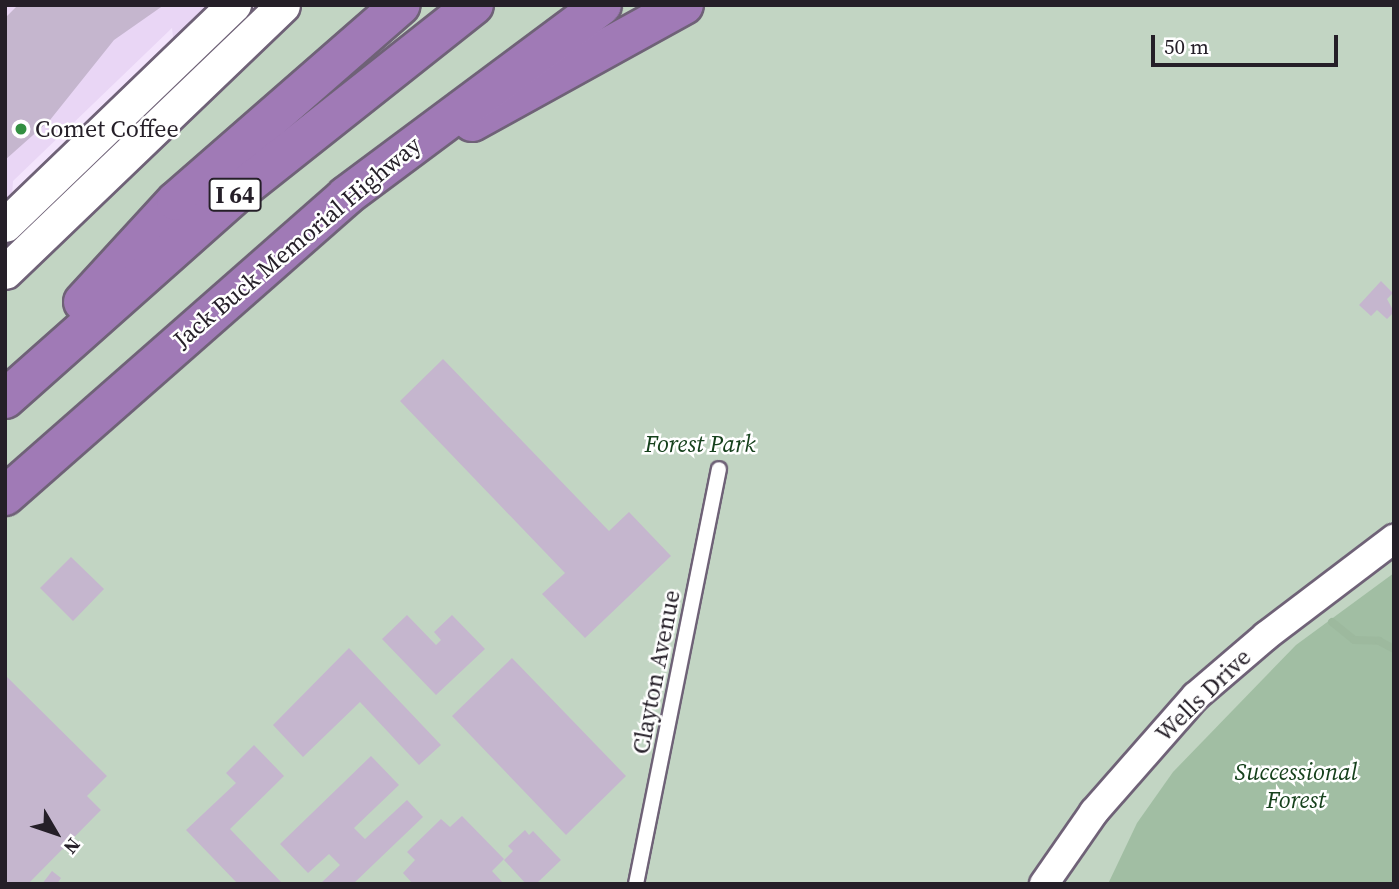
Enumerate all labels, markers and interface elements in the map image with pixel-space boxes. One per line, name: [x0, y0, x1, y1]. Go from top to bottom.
scale bar: [1154, 21, 1341, 65]
text: 50 m: [1164, 32, 1209, 61]
place label: Comet Coffee: [35, 115, 179, 143]
marker: Comet Coffee: [13, 121, 29, 137]
street label: Jack Buck Memorial Highway: [168, 130, 426, 354]
road number: I 64: [207, 176, 263, 214]
park label: Forest Park: [644, 430, 756, 458]
street label: Clayton Avenue: [626, 588, 686, 756]
street label: Wells Drive: [1149, 642, 1257, 748]
park label: Successional Forest: [1235, 758, 1357, 814]
north arrow: [21, 798, 91, 868]
text: N: [58, 833, 87, 860]

